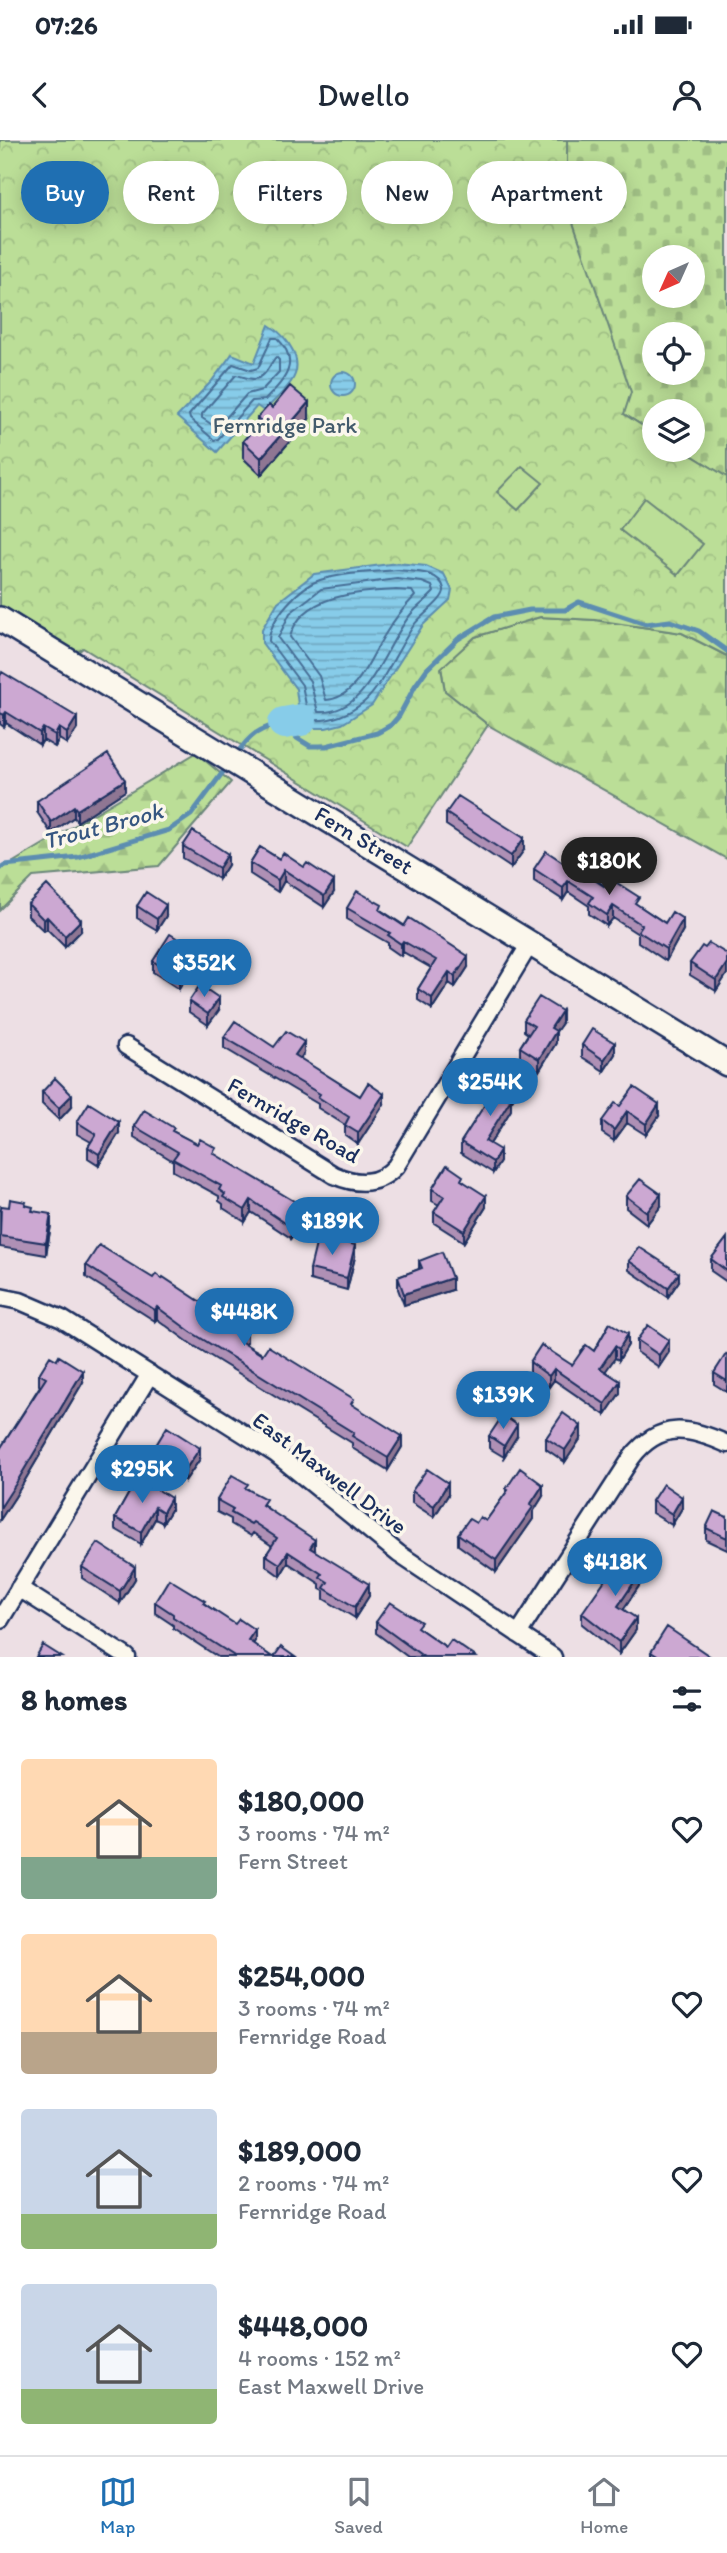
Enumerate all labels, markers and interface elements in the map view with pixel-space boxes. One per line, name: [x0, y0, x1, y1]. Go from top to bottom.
text: 07:26: [35, 9, 98, 41]
icon: back: [21, 76, 59, 114]
text: Dwello: [317, 76, 410, 114]
icon: person: [668, 76, 706, 114]
chip: Buy: [21, 161, 109, 224]
chip: Rent: [123, 161, 219, 224]
chip: Filters: [233, 161, 347, 224]
chip: New: [361, 161, 453, 224]
chip: Apartment: [467, 161, 627, 224]
north arrow: [642, 245, 705, 308]
map controls: [642, 245, 705, 462]
button: locate: [642, 322, 705, 385]
button: layers: [642, 399, 705, 462]
park label: Fernridge Park: [213, 411, 357, 439]
water label: Trout Brook: [40, 795, 167, 855]
street label: Fern Street: [310, 800, 419, 880]
pin: $180K: [560, 838, 658, 897]
text: $180K: [577, 846, 641, 874]
pin: $352K: [155, 940, 253, 999]
text: $352K: [172, 948, 236, 976]
pin: $254K: [441, 1058, 539, 1118]
text: $254K: [458, 1067, 522, 1095]
street label: Fernridge Road: [223, 1071, 366, 1169]
pin: $189K: [283, 1198, 381, 1257]
text: $189K: [301, 1206, 363, 1234]
pin: $448K: [195, 1288, 293, 1348]
text: $448K: [211, 1297, 277, 1325]
pin: $139K: [454, 1372, 552, 1431]
text: $139K: [472, 1380, 534, 1408]
street label: East Maxwell Drive: [247, 1406, 413, 1540]
pin: $295K: [93, 1446, 191, 1505]
text: $295K: [111, 1454, 173, 1482]
pin: $418K: [566, 1538, 664, 1598]
text: $418K: [583, 1547, 647, 1575]
icon: filters: [668, 1680, 706, 1718]
text: 8 homes: [21, 1681, 128, 1718]
text: $180,000: [238, 1782, 365, 1819]
icon: home: [77, 1787, 161, 1871]
icon: heart: [668, 1810, 706, 1848]
text: 3 rooms · 74 m²: [238, 1819, 390, 1847]
text: Fern Street: [238, 1847, 348, 1875]
text: $254,000: [238, 1957, 365, 1994]
icon: home: [77, 1962, 161, 2046]
icon: heart: [668, 1985, 706, 2023]
text: 3 rooms · 74 m²: [238, 1994, 390, 2022]
text: Fernridge Road: [238, 2022, 386, 2050]
text: $189,000: [238, 2132, 362, 2169]
icon: home: [77, 2137, 161, 2221]
icon: heart: [668, 2160, 706, 2198]
text: 2 rooms · 74 m²: [238, 2169, 390, 2197]
text: Fernridge Road: [238, 2197, 386, 2225]
text: $448,000: [238, 2307, 368, 2344]
icon: home: [77, 2312, 161, 2396]
icon: heart: [668, 2335, 706, 2373]
text: 4 rooms · 152 m²: [238, 2344, 401, 2372]
text: East Maxwell Drive: [238, 2372, 424, 2400]
tab: Map: [99, 2473, 137, 2538]
tab: Saved: [334, 2473, 383, 2538]
tab: Home: [580, 2473, 628, 2538]

